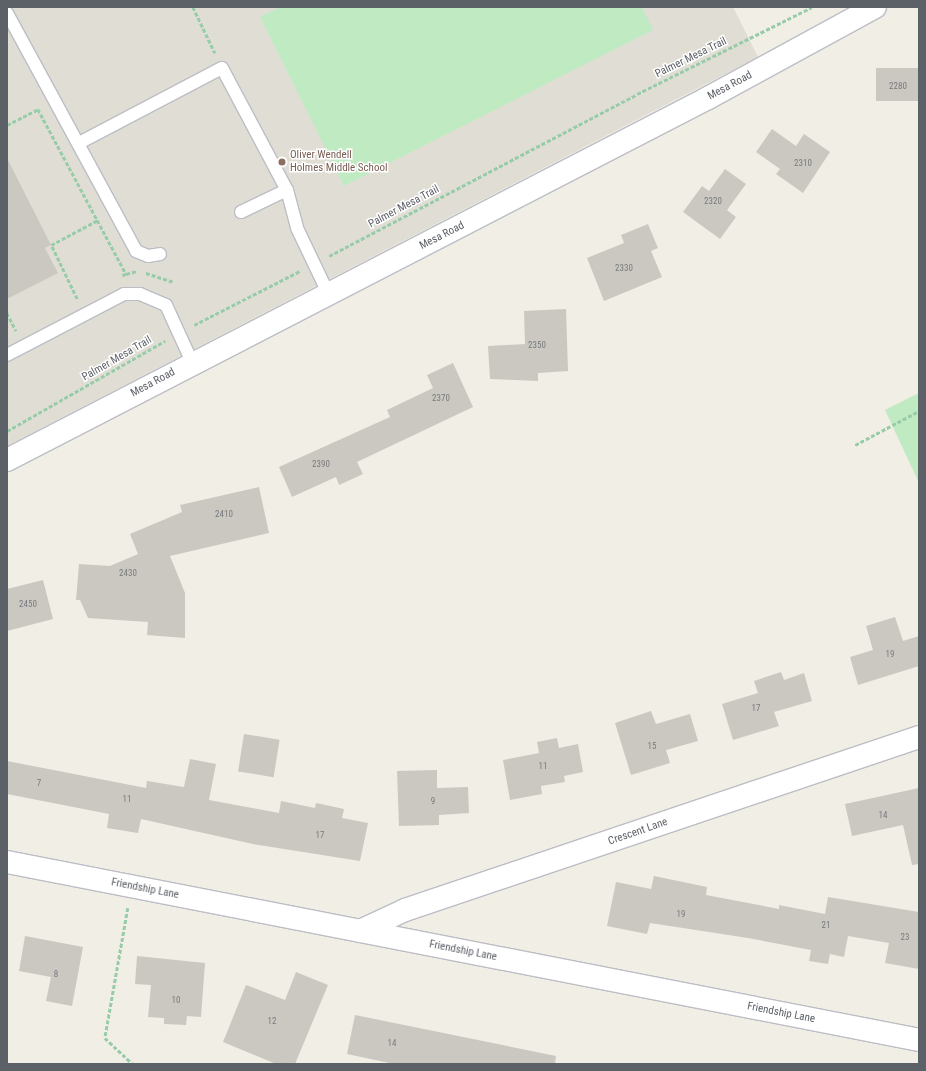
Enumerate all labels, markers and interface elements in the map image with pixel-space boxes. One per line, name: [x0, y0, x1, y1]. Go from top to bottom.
street label: Palmer Mesa Trail: [653, 35, 729, 81]
street label: Mesa Road: [706, 69, 754, 103]
house number: 2280: [889, 81, 907, 91]
place label: Oliver Wendell Holmes Middle School: [290, 149, 387, 175]
marker: Oliver Wendell Holmes Middle School: [277, 157, 287, 167]
house number: 2310: [794, 158, 812, 168]
street label: Palmer Mesa Trail: [366, 183, 442, 231]
house number: 2320: [704, 196, 722, 206]
street label: Mesa Road: [417, 219, 467, 253]
house number: 2330: [615, 263, 633, 273]
street label: Palmer Mesa Trail: [80, 334, 154, 384]
house number: 2350: [528, 340, 546, 350]
street label: Mesa Road: [129, 366, 177, 400]
house number: 2370: [432, 393, 450, 403]
house number: 2390: [312, 459, 330, 469]
house number: 2410: [215, 509, 233, 519]
house number: 2430: [119, 568, 137, 578]
house number: 2450: [19, 599, 37, 609]
house number: 19: [886, 649, 894, 659]
house number: 17: [752, 703, 760, 713]
house number: 15: [648, 741, 656, 751]
house number: 11: [539, 761, 547, 771]
house number: 7: [37, 778, 41, 788]
house number: 11: [123, 794, 131, 804]
house number: 9: [431, 796, 435, 806]
house number: 14: [879, 810, 887, 820]
street label: Crescent Lane: [607, 816, 669, 848]
house number: 17: [316, 830, 324, 840]
street label: Friendship Lane: [110, 876, 180, 902]
house number: 19: [677, 909, 685, 919]
house number: 21: [822, 920, 830, 930]
house number: 23: [901, 932, 909, 942]
street label: Friendship Lane: [428, 938, 498, 964]
house number: 8: [54, 969, 58, 979]
house number: 10: [172, 995, 180, 1005]
street label: Friendship Lane: [746, 1000, 816, 1026]
house number: 12: [268, 1016, 276, 1026]
house number: 14: [388, 1038, 396, 1048]

